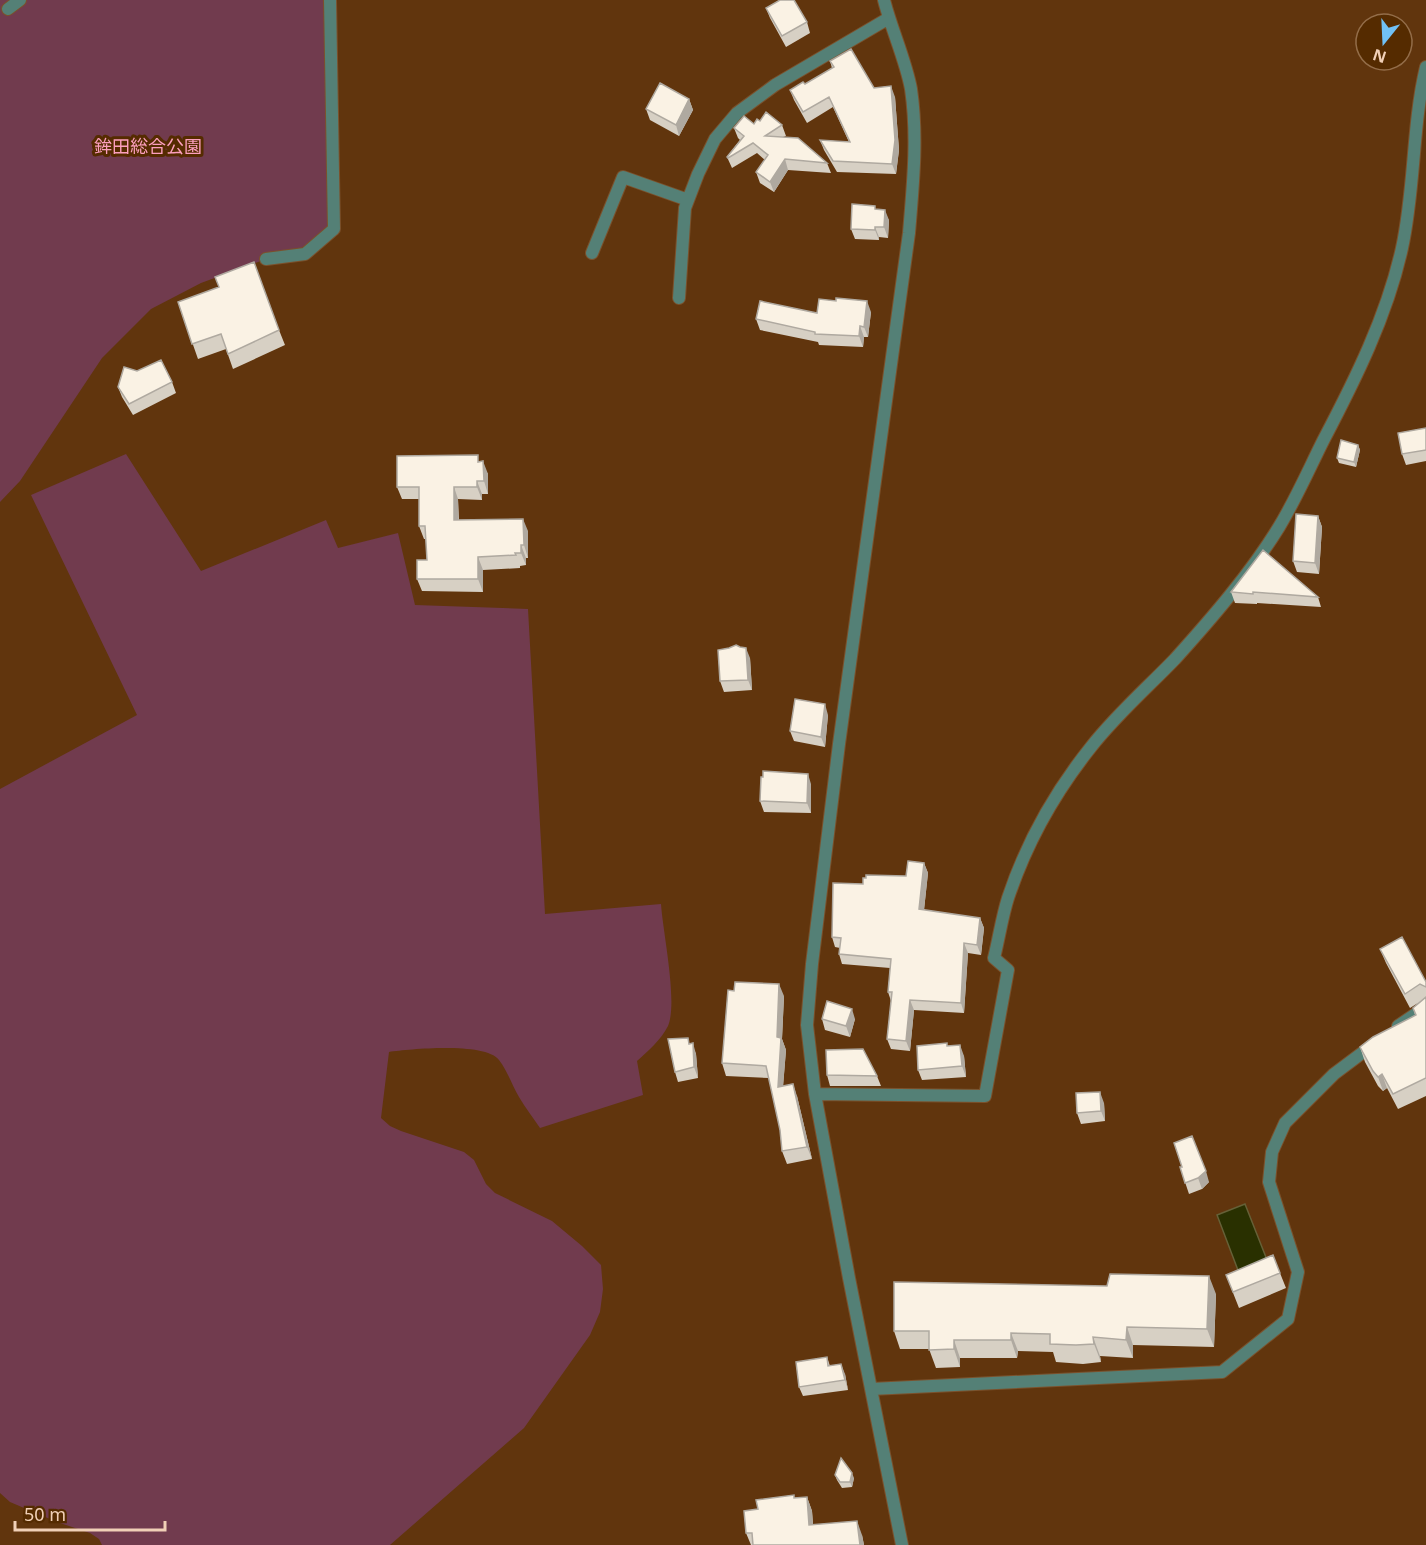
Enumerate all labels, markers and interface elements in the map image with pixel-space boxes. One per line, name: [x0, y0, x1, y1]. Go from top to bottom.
north arrow: [1354, 12, 1414, 72]
text: N: [1370, 44, 1389, 69]
park label: 鉾田総合公園: [94, 134, 202, 158]
scale bar: [15, 1494, 165, 1532]
text: 50 m: [24, 1502, 66, 1526]

